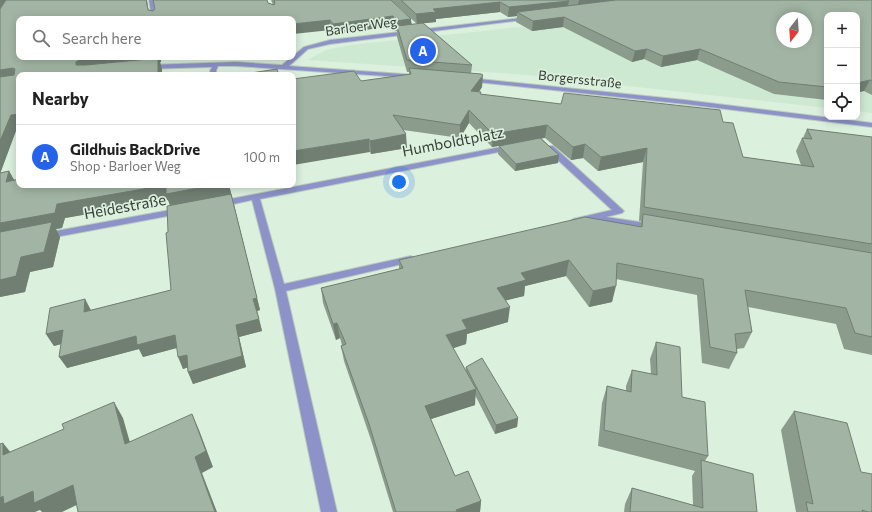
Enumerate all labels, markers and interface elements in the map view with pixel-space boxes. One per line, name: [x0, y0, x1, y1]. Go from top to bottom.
north arrow: [776, 12, 812, 48]
map controls: [824, 12, 860, 120]
button: +: [824, 12, 860, 48]
street label: Barloer Weg: [324, 13, 398, 39]
search box: [16, 16, 296, 60]
icon: search: [30, 27, 52, 49]
text: Search here: [62, 29, 141, 47]
pin: A: [410, 36, 436, 66]
button: −: [824, 48, 860, 84]
street label: Borgersstraße: [537, 67, 623, 91]
button: locate: [824, 84, 860, 120]
text: Nearby: [32, 88, 89, 109]
street label: Humboldtplatz: [400, 122, 505, 160]
text: Gildhuis BackDrive: [70, 140, 200, 158]
text: A: [40, 149, 50, 165]
text: 100 m: [244, 149, 280, 165]
text: Shop · Barloer Weg: [70, 158, 181, 174]
your location: [389, 172, 409, 192]
street label: Heidestraße: [82, 190, 167, 222]

